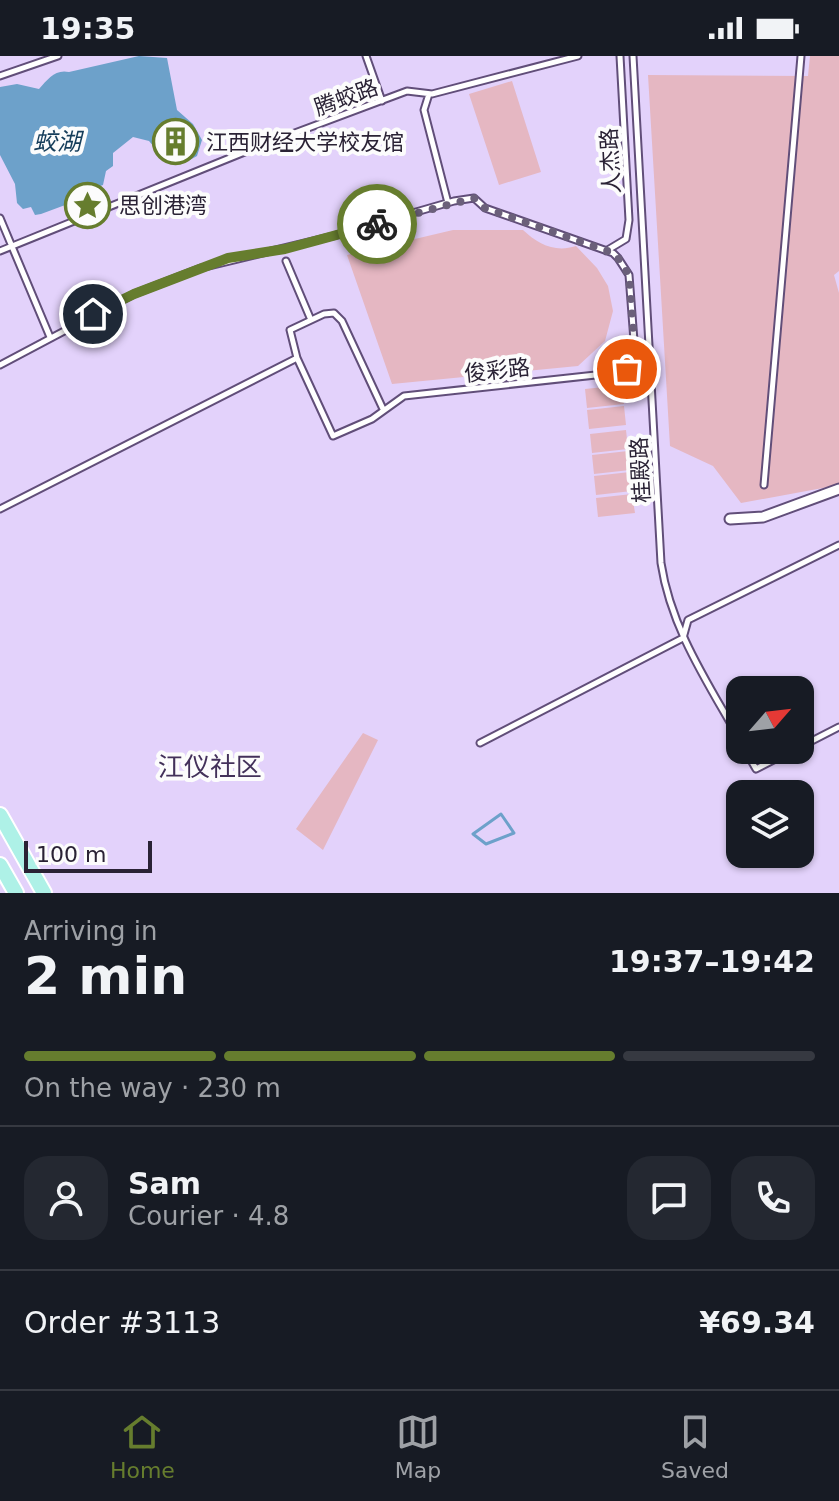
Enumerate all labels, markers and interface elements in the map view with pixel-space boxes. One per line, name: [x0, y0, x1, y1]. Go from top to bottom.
text: 19:35: [40, 11, 136, 46]
street label: 腾蛟路: [311, 74, 381, 121]
building icon: 江西财经大学校友馆: [151, 118, 199, 166]
street label: 人杰路: [596, 127, 625, 195]
water label: 蛟湖: [33, 128, 85, 156]
place label: 江西财经大学校友馆: [206, 130, 404, 155]
place icon: 思创港湾: [64, 181, 112, 229]
courier: [337, 184, 417, 264]
place label: 思创港湾: [119, 193, 207, 218]
icon: bike: [355, 202, 399, 246]
pin: [59, 280, 127, 348]
icon: home: [71, 292, 115, 336]
pin: [593, 335, 661, 403]
icon: bag: [605, 347, 649, 391]
street label: 俊彩路: [463, 355, 531, 386]
street label: 桂殿路: [626, 436, 655, 504]
north arrow: [726, 676, 814, 764]
map controls: [726, 676, 814, 868]
district label: 江仪社区: [158, 752, 262, 782]
button: layers: [726, 780, 814, 868]
scale bar: [24, 837, 152, 873]
text: 100 m: [36, 842, 106, 867]
text: Arriving in: [24, 916, 158, 946]
text: 19:37–19:42: [609, 944, 815, 979]
text: 2 min: [24, 946, 187, 1006]
text: On the way · 230 m: [24, 1073, 281, 1103]
button: person: [24, 1156, 108, 1240]
button: chat: [627, 1156, 711, 1240]
button: phone: [731, 1156, 815, 1240]
text: Sam: [128, 1166, 201, 1201]
text: Courier · 4.8: [128, 1201, 289, 1231]
text: Order #3113: [24, 1305, 220, 1340]
text: ¥69.34: [699, 1305, 815, 1340]
tab: Home: [110, 1410, 175, 1483]
tab: Map: [395, 1410, 441, 1483]
tab: Saved: [661, 1410, 729, 1483]

